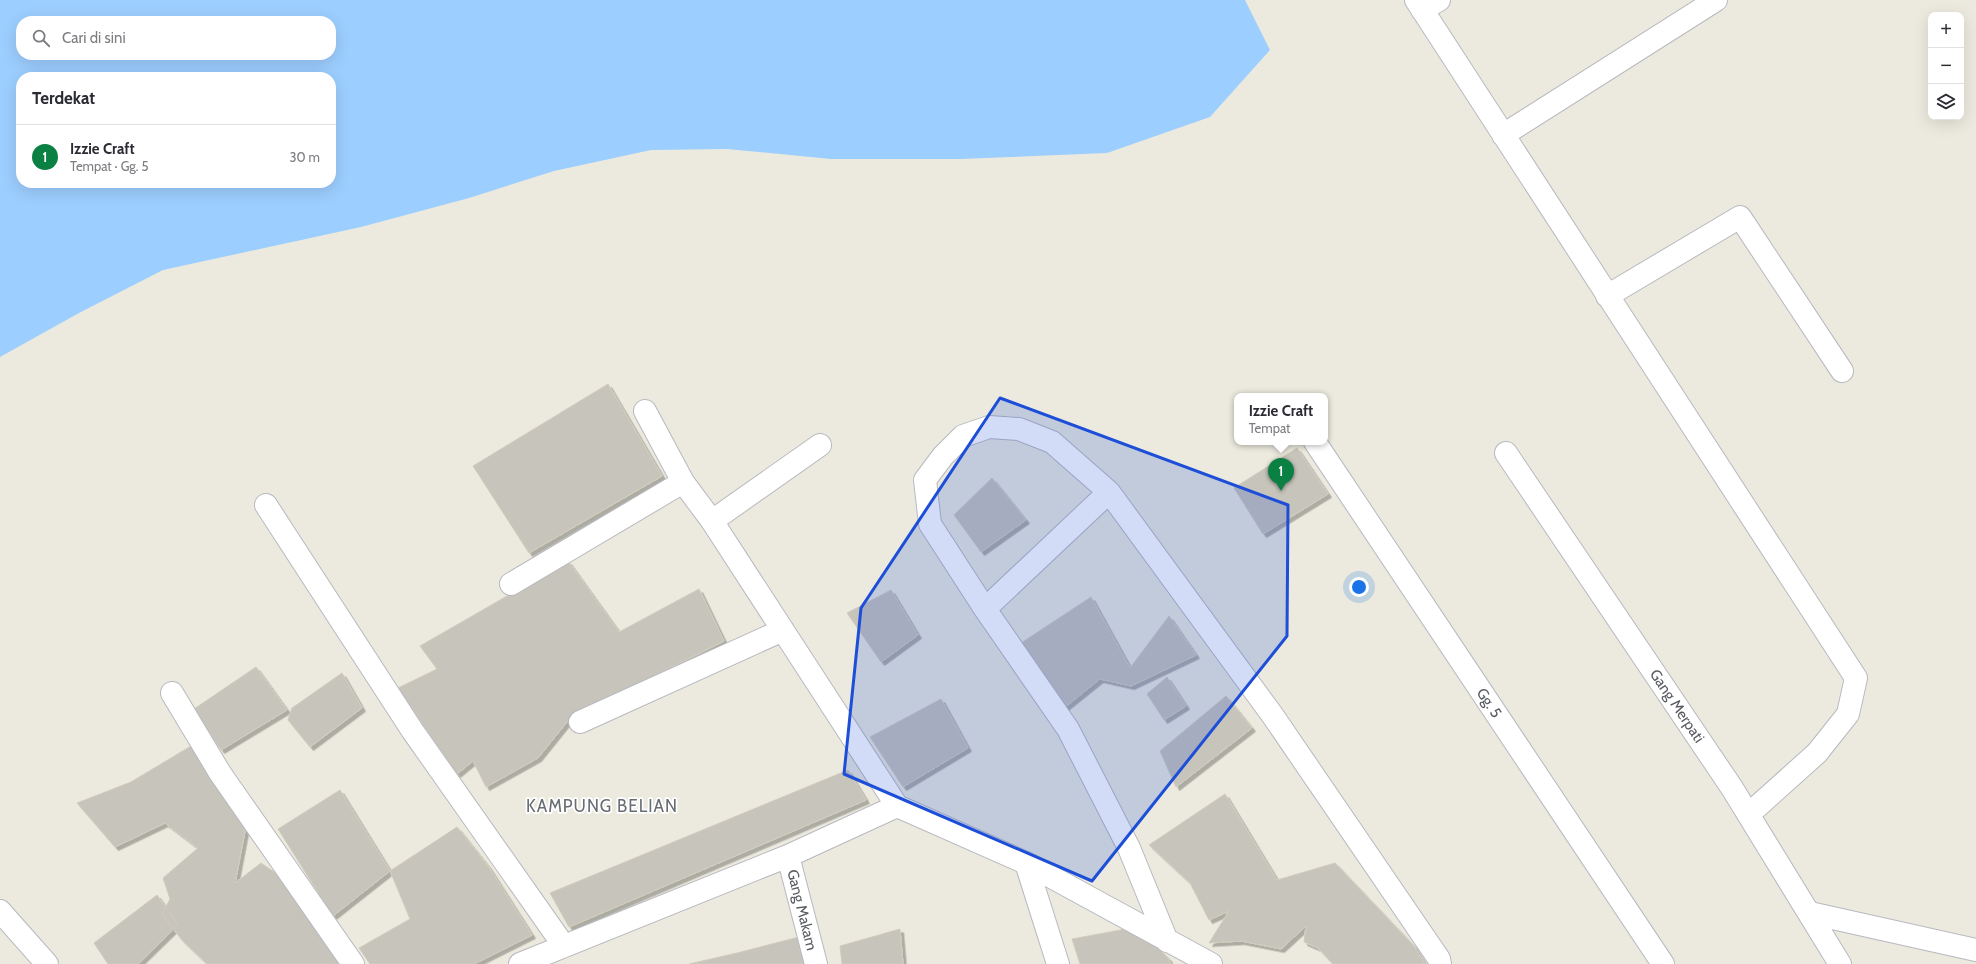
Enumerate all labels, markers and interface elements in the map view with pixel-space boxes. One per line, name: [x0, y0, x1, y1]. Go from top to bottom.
map controls: [1928, 12, 1964, 120]
button: +: [1928, 12, 1964, 48]
search box: [16, 16, 336, 60]
icon: search: [30, 27, 52, 49]
text: Cari di sini: [62, 29, 126, 47]
button: −: [1928, 48, 1964, 84]
button: layers: [1928, 84, 1964, 120]
text: Terdekat: [32, 88, 95, 108]
text: Izzie Craft: [70, 140, 135, 158]
text: 1: [43, 149, 47, 165]
text: 30 m: [290, 149, 320, 165]
text: Tempat · Gg. 5: [70, 158, 148, 174]
popup: [1234, 393, 1328, 445]
text: Izzie Craft: [1249, 402, 1313, 420]
text: Tempat: [1249, 420, 1290, 436]
pin: 1: [1268, 458, 1294, 491]
your location: [1349, 577, 1369, 597]
street label: Gang Merpati: [1646, 666, 1708, 746]
street label: Gg. 5: [1473, 685, 1505, 721]
district label: KAMPUNG BELIAN: [526, 796, 678, 816]
street label: Gang Makam: [783, 868, 821, 952]

